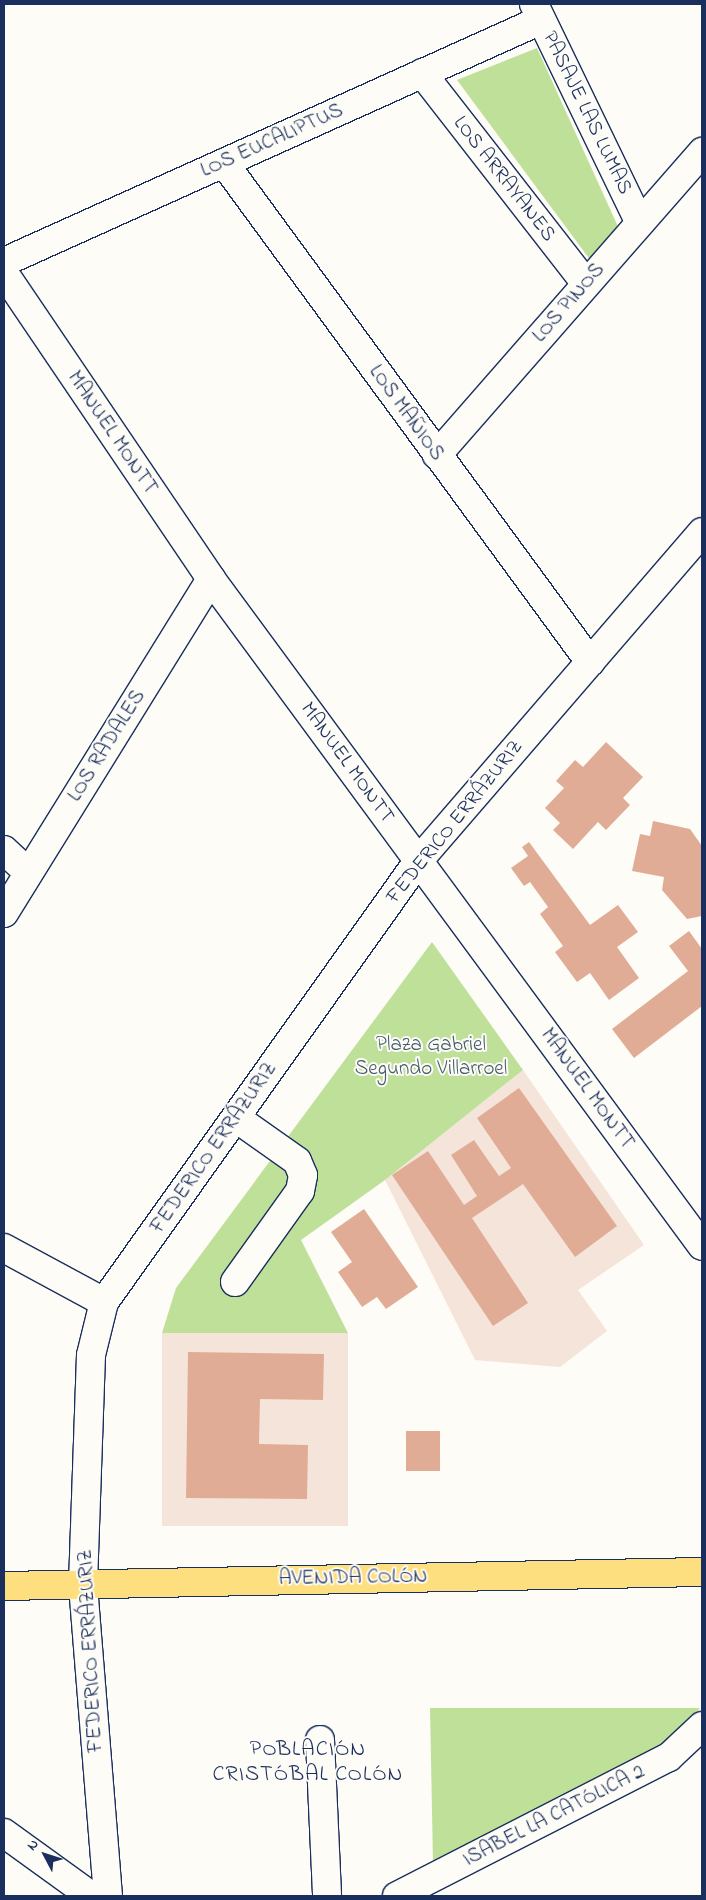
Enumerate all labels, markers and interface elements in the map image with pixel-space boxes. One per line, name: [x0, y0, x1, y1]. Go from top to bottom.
street label: PASAJE LAS LUMAS: [537, 27, 637, 199]
street label: LOS EUCALIPTUS: [197, 98, 347, 184]
street label: LOS ARRAYANES: [447, 111, 561, 247]
street label: LOS PINOS: [527, 258, 611, 348]
street label: LOS MAÑIOS: [363, 360, 449, 466]
street label: MANUEL MONTT: [61, 366, 163, 500]
street label: LOS RADALES: [63, 685, 151, 807]
street label: MANUEL MONTT: [295, 697, 399, 829]
street label: FEDERICO ERRÁZURIZ: [381, 735, 529, 909]
street label: MANUEL MONTT: [535, 1023, 639, 1155]
park label: Plaza Gabriel Segundo Villarroel: [355, 1032, 507, 1082]
street label: FEDERICO ERRÁZURIZ: [145, 1057, 283, 1239]
street label: FEDERICO ERRÁZURIZ: [73, 1549, 109, 1753]
street label: AVENIDA COLÓN: [278, 1564, 428, 1592]
district label: POBLACIÓN CRISTÓBAL COLÓN: [211, 1737, 405, 1788]
street label: ISABEL LA CATÓLICA 2: [459, 1759, 649, 1873]
north arrow: [20, 1830, 70, 1880]
text: N: [22, 1835, 44, 1855]

